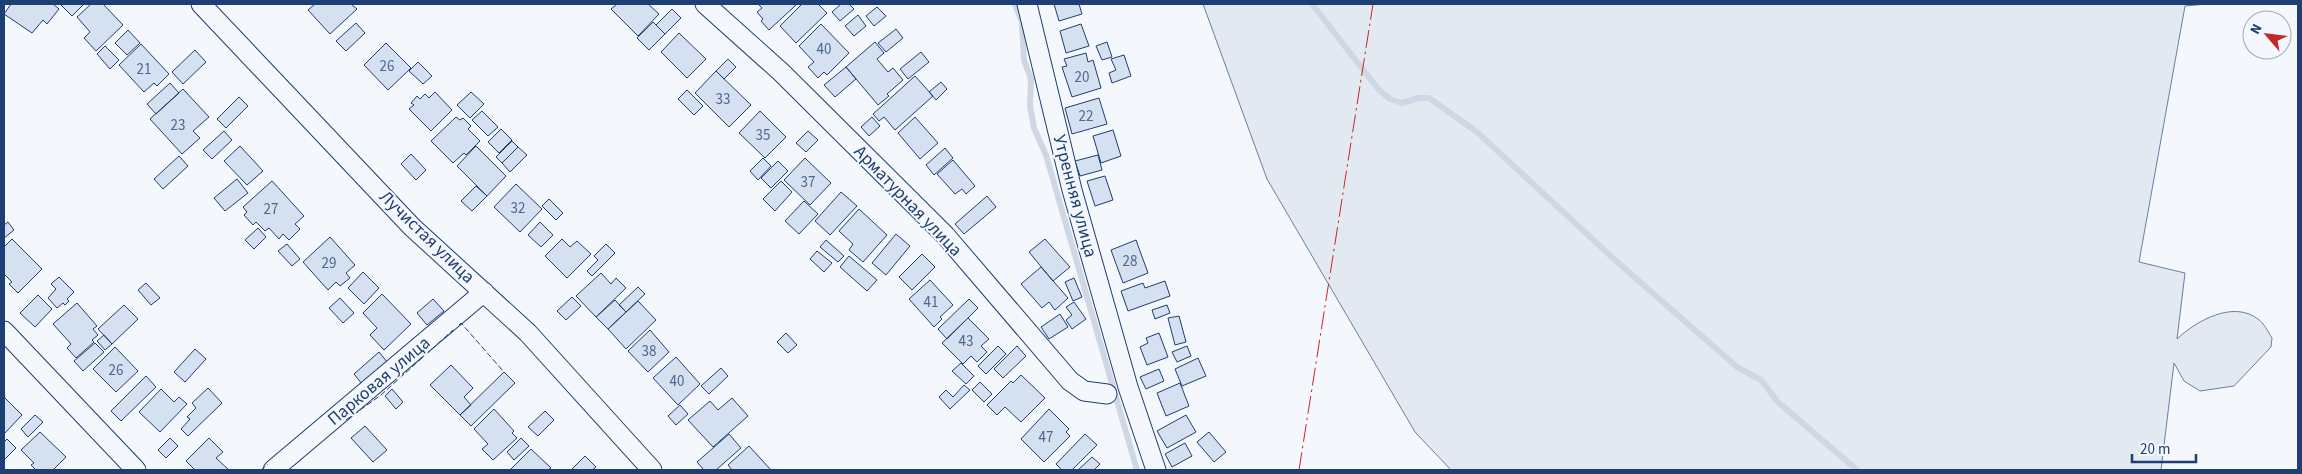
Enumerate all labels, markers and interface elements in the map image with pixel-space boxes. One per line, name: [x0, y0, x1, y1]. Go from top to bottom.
north arrow: [2242, 10, 2292, 60]
text: N: [2245, 21, 2267, 38]
house number: 40: [817, 39, 831, 60]
house number: 26: [380, 56, 394, 77]
house number: 21: [137, 59, 151, 80]
house number: 20: [1075, 67, 1089, 88]
house number: 33: [716, 89, 730, 110]
house number: 22: [1079, 106, 1093, 127]
house number: 23: [171, 115, 185, 136]
house number: 35: [756, 125, 770, 146]
street label: Утренняя улица: [1047, 132, 1103, 260]
street label: Арматурная улица: [848, 140, 968, 262]
house number: 37: [801, 172, 815, 193]
street label: Лучистая улица: [374, 185, 480, 289]
house number: 32: [511, 198, 525, 219]
house number: 27: [264, 199, 278, 220]
house number: 28: [1123, 251, 1137, 272]
house number: 29: [322, 253, 336, 274]
house number: 41: [924, 292, 938, 313]
street label: Парковая улица: [322, 331, 436, 431]
house number: 43: [959, 331, 973, 352]
house number: 38: [642, 341, 656, 362]
house number: 26: [109, 360, 123, 381]
house number: 40: [670, 371, 684, 392]
house number: 47: [1039, 427, 1053, 448]
scale bar: [2132, 432, 2196, 464]
text: 20 m: [2140, 439, 2170, 460]

